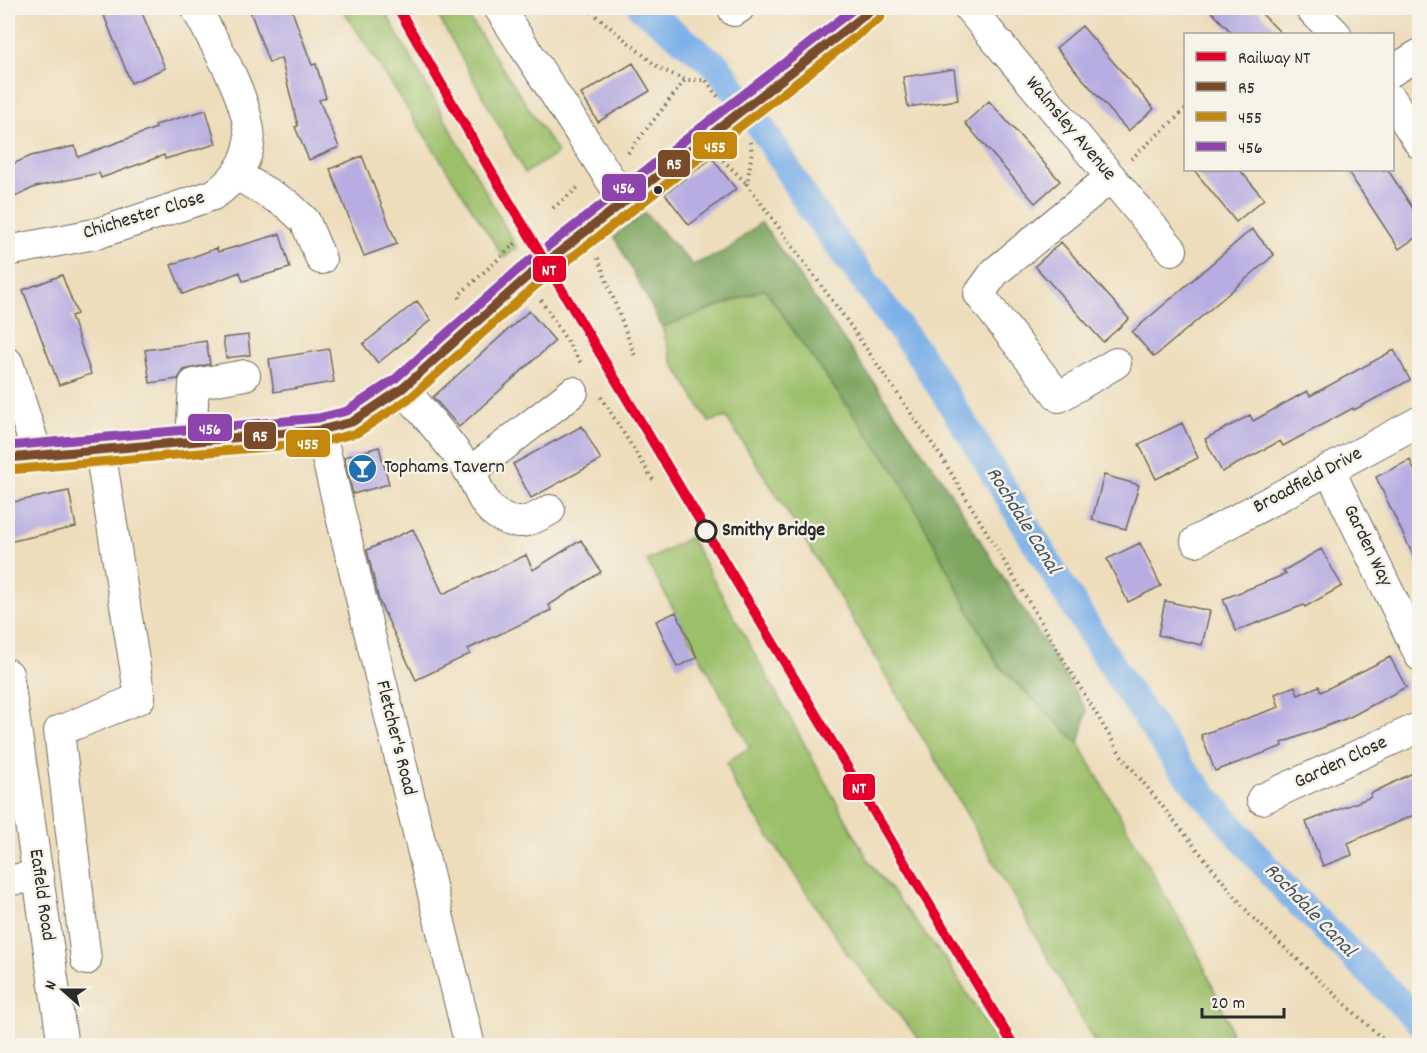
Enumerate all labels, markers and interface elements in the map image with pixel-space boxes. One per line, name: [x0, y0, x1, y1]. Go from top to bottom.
legend: [1184, 33, 1394, 171]
text: Railway NT: [1238, 47, 1310, 72]
street label: Walmsley Avenue: [1018, 71, 1122, 187]
text: R5: [1238, 77, 1255, 102]
text: 455: [1238, 107, 1262, 132]
line badge: 455: [692, 131, 738, 160]
text: 455: [704, 137, 726, 160]
text: 456: [1238, 137, 1263, 162]
line badge: R5: [657, 149, 691, 178]
text: R5: [666, 154, 682, 177]
line badge: 456: [601, 173, 647, 202]
text: 456: [613, 178, 635, 201]
street label: Chichester Close: [80, 184, 209, 248]
unlabelled marker: [652, 184, 664, 196]
line badge: NT: [532, 255, 567, 283]
text: NT: [542, 260, 557, 283]
line badge: 456: [187, 413, 233, 442]
text: 456: [199, 419, 221, 442]
line badge: R5: [243, 421, 277, 450]
text: R5: [252, 426, 268, 449]
line badge: 455: [285, 429, 331, 458]
text: 455: [297, 434, 319, 457]
street label: Broadfield Drive: [1249, 440, 1368, 522]
bar icon: Tophams Tavern: [347, 452, 379, 484]
place label: Tophams Tavern: [384, 454, 505, 482]
water label: Rochdale Canal: [977, 462, 1068, 582]
street label: Garden Way: [1335, 500, 1399, 592]
place label: Smithy Bridge: [722, 517, 825, 545]
marker: Smithy Bridge: [695, 520, 717, 542]
street label: Fletcher's Road: [367, 678, 423, 798]
street label: Garden Close: [1290, 729, 1392, 797]
line badge: NT: [842, 773, 876, 801]
text: NT: [852, 778, 867, 801]
street label: Eafield Road: [21, 847, 61, 943]
water label: Rochdale Canal: [1256, 857, 1363, 966]
north arrow: [33, 960, 93, 1020]
text: N: [39, 978, 64, 993]
scale bar: [1202, 981, 1284, 1019]
text: 20 m: [1211, 992, 1245, 1017]

